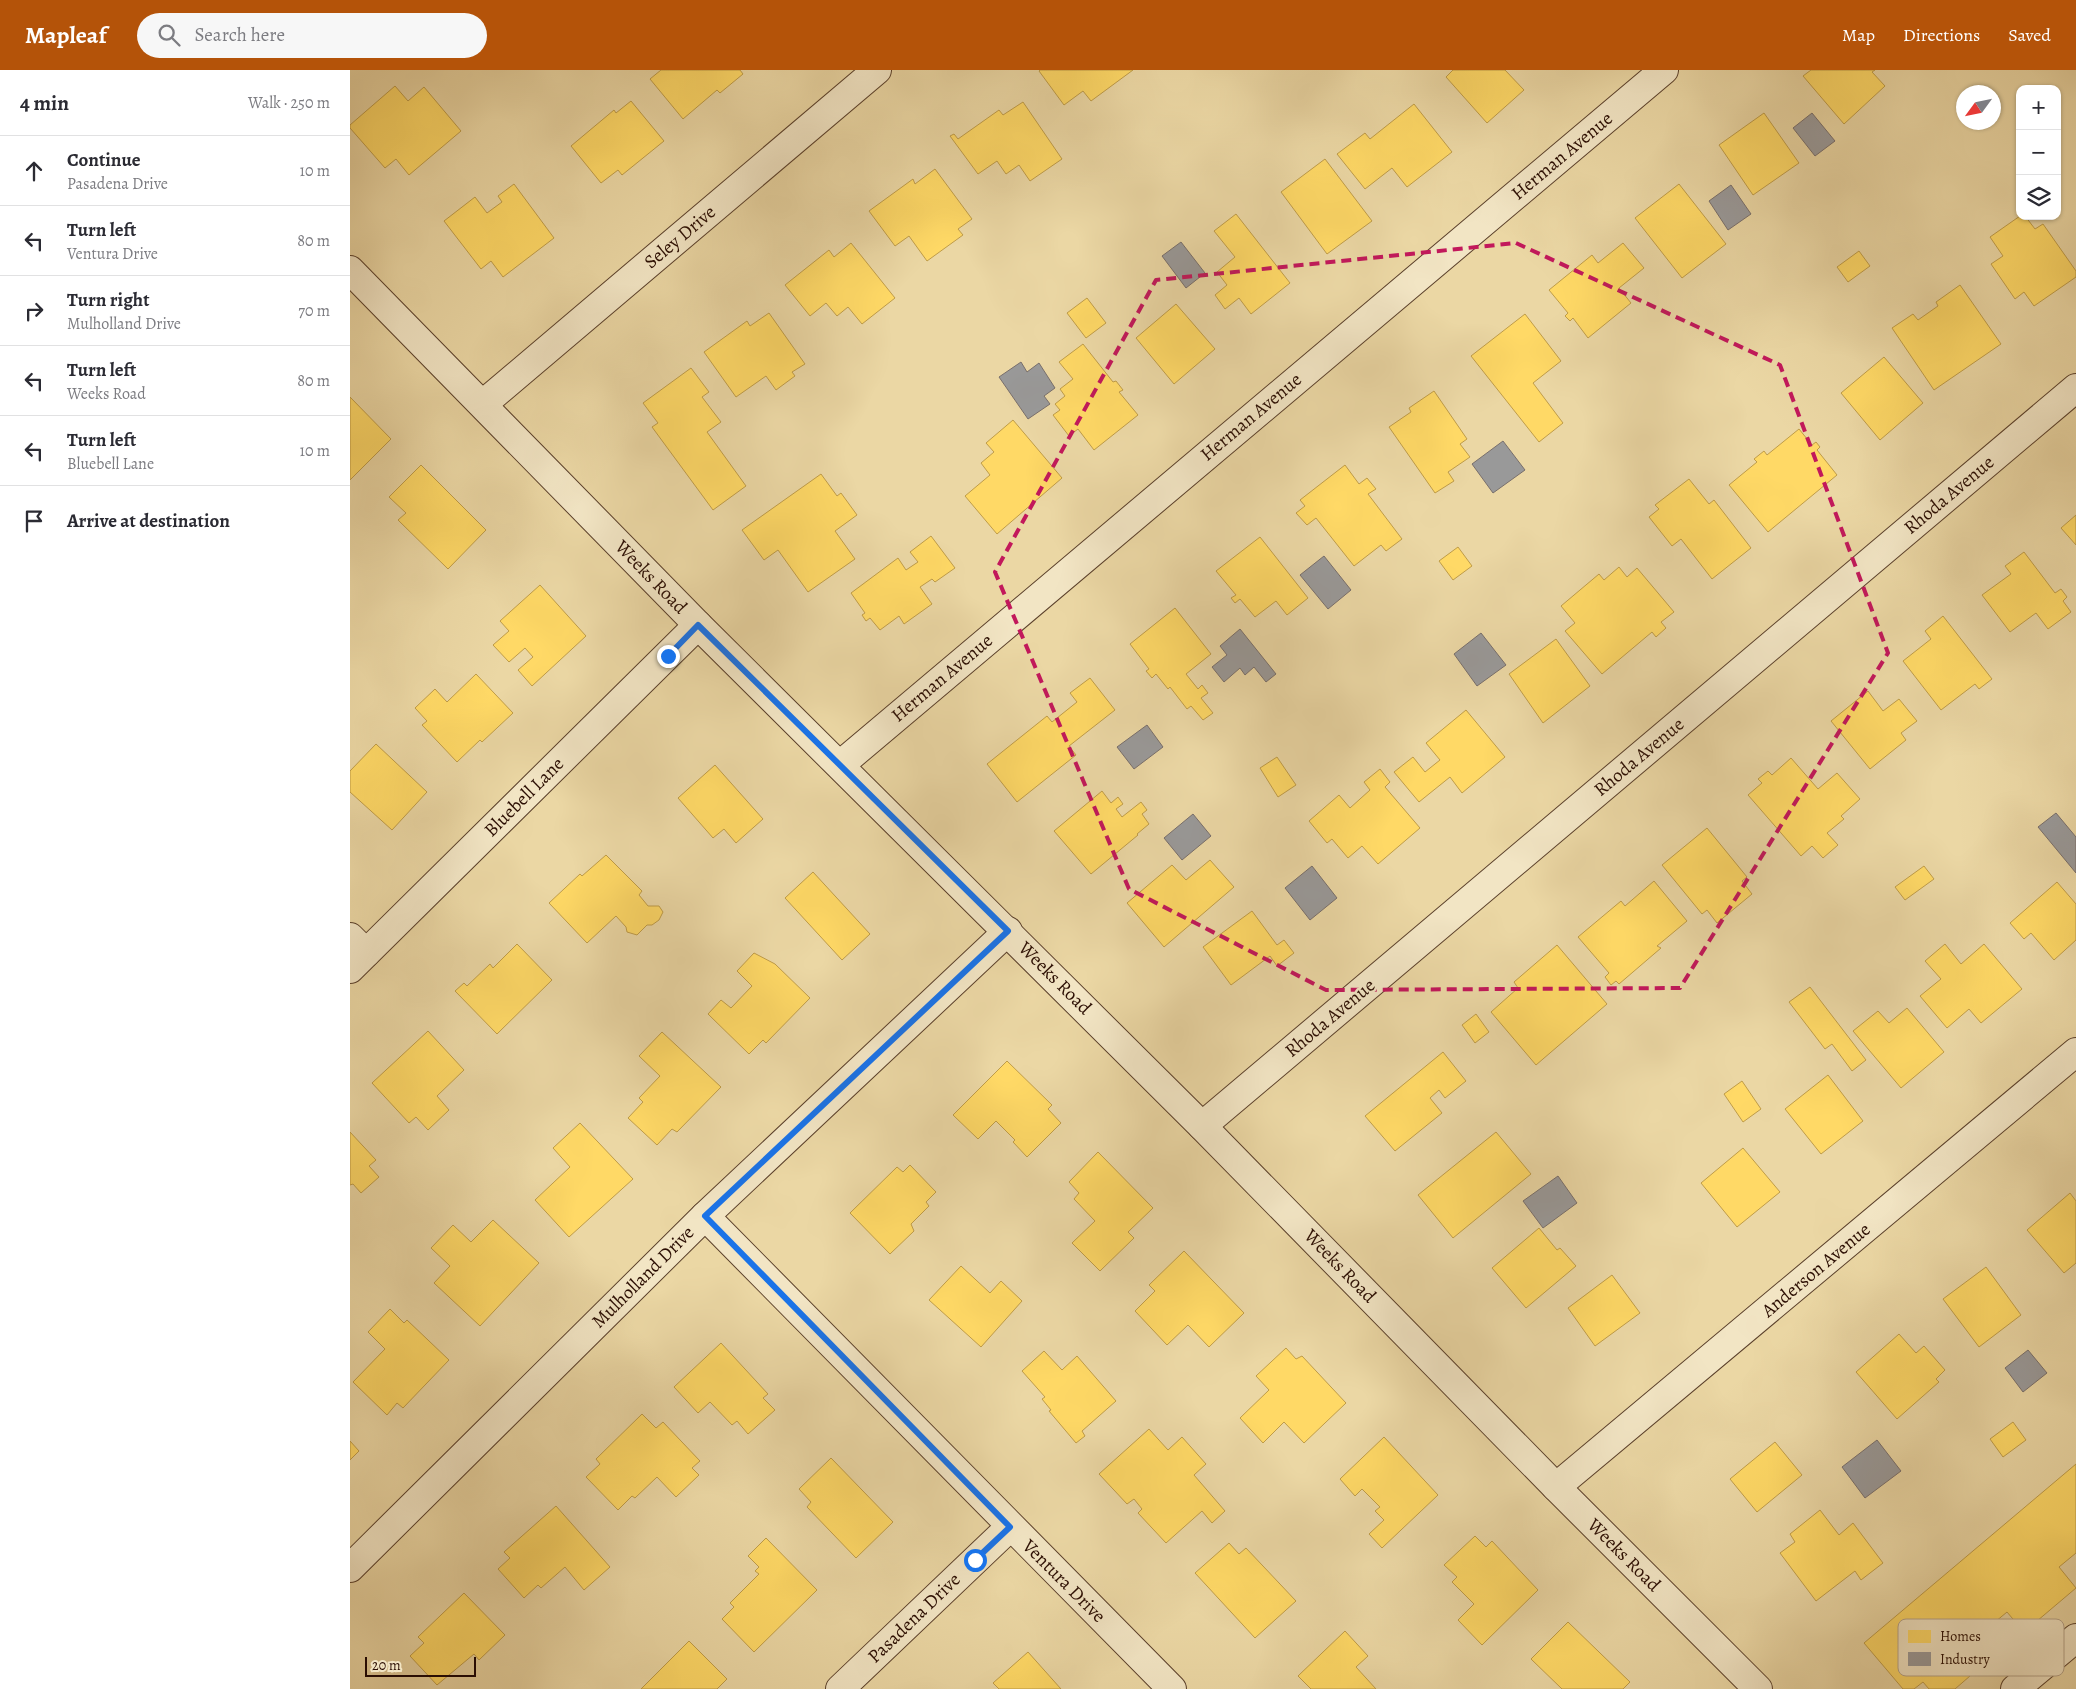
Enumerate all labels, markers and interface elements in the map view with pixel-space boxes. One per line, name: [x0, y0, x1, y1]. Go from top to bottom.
search box: [137, 13, 487, 58]
text: Mapleaf: [25, 19, 107, 51]
icon: search: [155, 21, 183, 49]
text: Search here: [195, 22, 285, 48]
text: Map: [1842, 23, 1875, 47]
text: Directions: [1903, 23, 1980, 47]
text: Saved: [2008, 23, 2051, 47]
north arrow: [1956, 85, 2001, 130]
map controls: [2016, 85, 2061, 220]
button: +: [2016, 85, 2061, 130]
text: 4 min: [20, 89, 69, 117]
text: Walk · 250 m: [248, 92, 330, 114]
street label: Herman Avenue: [1506, 106, 1618, 206]
button: −: [2016, 130, 2061, 175]
text: Continue: [67, 147, 141, 173]
icon: ahead: [20, 157, 48, 185]
text: 10 m: [300, 160, 330, 182]
text: Pasadena Drive: [67, 173, 168, 195]
button: layers: [2016, 175, 2061, 220]
street label: Seley Drive: [639, 199, 721, 275]
text: Turn left: [67, 217, 136, 243]
icon: left: [20, 227, 48, 255]
text: 80 m: [297, 230, 330, 252]
text: Ventura Drive: [67, 243, 158, 265]
text: Turn right: [67, 287, 149, 313]
icon: right: [20, 297, 48, 325]
text: 70 m: [298, 300, 330, 322]
text: Mulholland Drive: [67, 313, 181, 335]
text: Turn left: [67, 357, 136, 383]
icon: left: [20, 367, 48, 395]
street label: Herman Avenue: [1195, 367, 1307, 467]
text: 80 m: [297, 370, 330, 392]
text: Weeks Road: [67, 383, 146, 405]
text: Turn left: [67, 427, 136, 453]
icon: left: [20, 437, 48, 465]
text: 10 m: [300, 440, 330, 462]
street label: Rhoda Avenue: [1898, 450, 2000, 540]
text: Bluebell Lane: [67, 453, 154, 475]
icon: arrive: [20, 507, 48, 535]
text: Arrive at destination: [67, 508, 230, 534]
street label: Weeks Road: [608, 534, 693, 620]
street label: Herman Avenue: [886, 628, 998, 728]
route end: [657, 645, 680, 668]
street label: Rhoda Avenue: [1588, 712, 1690, 802]
street label: Bluebell Lane: [478, 751, 570, 843]
street label: Weeks Road: [1012, 935, 1098, 1021]
street label: Rhoda Avenue: [1279, 973, 1381, 1063]
street label: Anderson Avenue: [1755, 1217, 1876, 1324]
street label: Mulholland Drive: [586, 1220, 700, 1334]
street label: Weeks Road: [1297, 1223, 1382, 1309]
street label: Weeks Road: [1581, 1512, 1667, 1598]
street label: Ventura Drive: [1016, 1533, 1111, 1628]
route start: [964, 1549, 987, 1572]
street label: Pasadena Drive: [862, 1567, 966, 1669]
legend: [1898, 1619, 2064, 1676]
text: Homes: [1940, 1627, 1981, 1646]
text: Industry: [1940, 1650, 1990, 1669]
scale bar: [365, 1654, 476, 1677]
text: 20 m: [372, 1656, 401, 1675]

